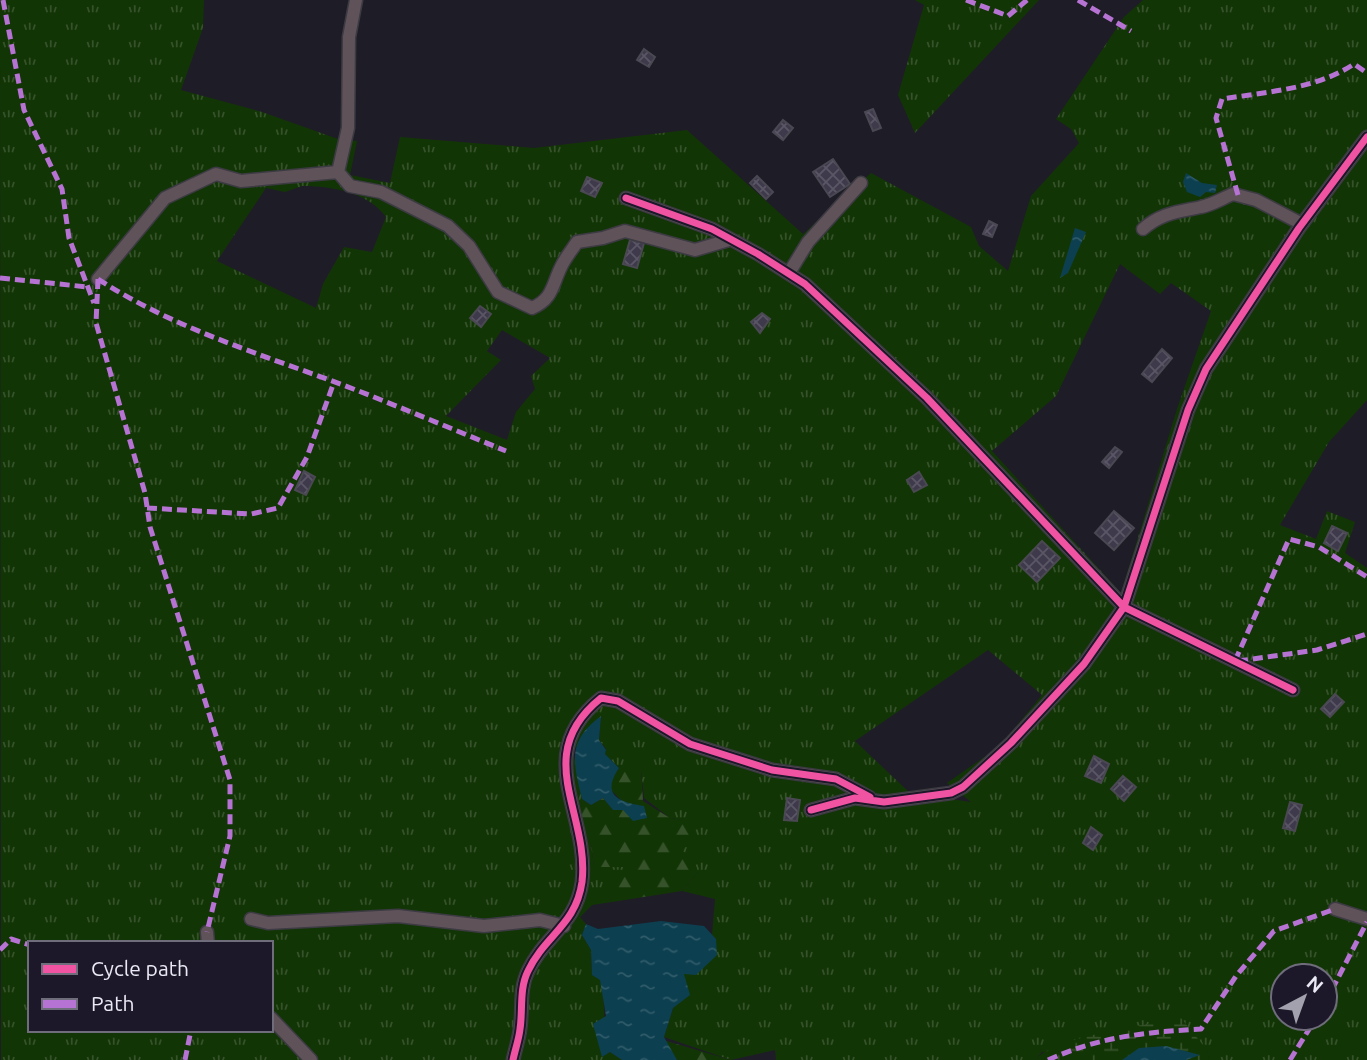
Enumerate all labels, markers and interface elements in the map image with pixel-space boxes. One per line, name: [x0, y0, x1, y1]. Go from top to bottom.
legend: [28, 941, 273, 1032]
text: Cycle path: [91, 956, 189, 980]
north arrow: [1269, 962, 1339, 1032]
text: N: [1303, 971, 1328, 997]
text: Path: [91, 991, 134, 1015]

